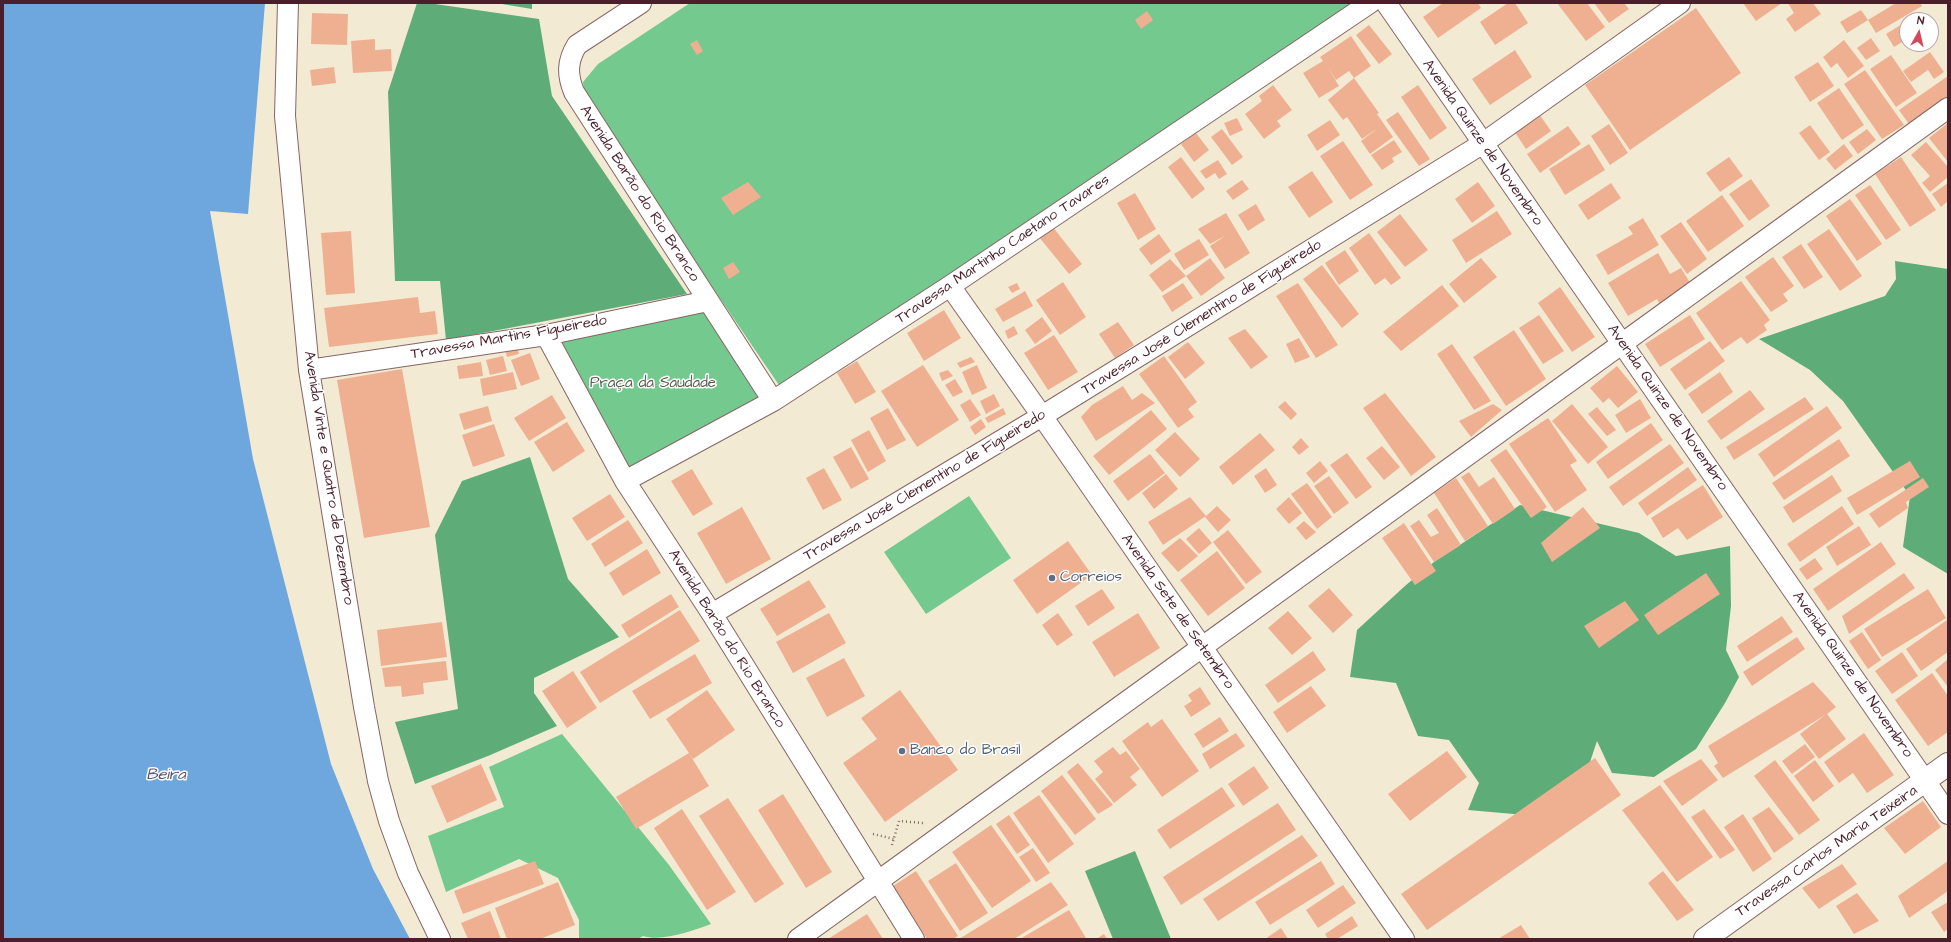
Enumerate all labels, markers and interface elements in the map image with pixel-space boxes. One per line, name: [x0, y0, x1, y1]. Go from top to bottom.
north arrow: [1899, 12, 1939, 52]
text: N: [1916, 13, 1925, 29]
street label: Avenida Quinze de Novembro: [1418, 57, 1546, 229]
street label: Avenida Barão do Rio Branco: [575, 102, 703, 286]
street label: Travessa Martinho Caetano Tavares: [893, 171, 1113, 329]
street label: Travessa José Clementino de Figueiredo: [1079, 236, 1325, 400]
street label: Travessa Martins Figueiredo: [410, 312, 608, 364]
street label: Avenida Quinze de Novembro: [1603, 322, 1731, 494]
street label: Avenida Vinte e Quatro de Dezembro: [299, 350, 357, 606]
park label: Praça da Saudade: [590, 375, 716, 393]
street label: Travessa José Clementino de Figueiredo: [801, 406, 1049, 566]
street label: Avenida Sete de Setembro: [1117, 531, 1237, 693]
street label: Avenida Barão do Rio Branco: [664, 547, 788, 731]
place label: Correios: [1060, 569, 1122, 587]
marker: Correios: [1047, 573, 1057, 583]
street label: Avenida Quinze de Novembro: [1788, 589, 1916, 761]
place label: Banco do Brasil: [910, 742, 1021, 760]
marker: Banco do Brasil: [897, 746, 907, 756]
water label: Beira: [146, 766, 186, 786]
street label: Travessa Carlos Maria Teixeira: [1733, 782, 1921, 922]

